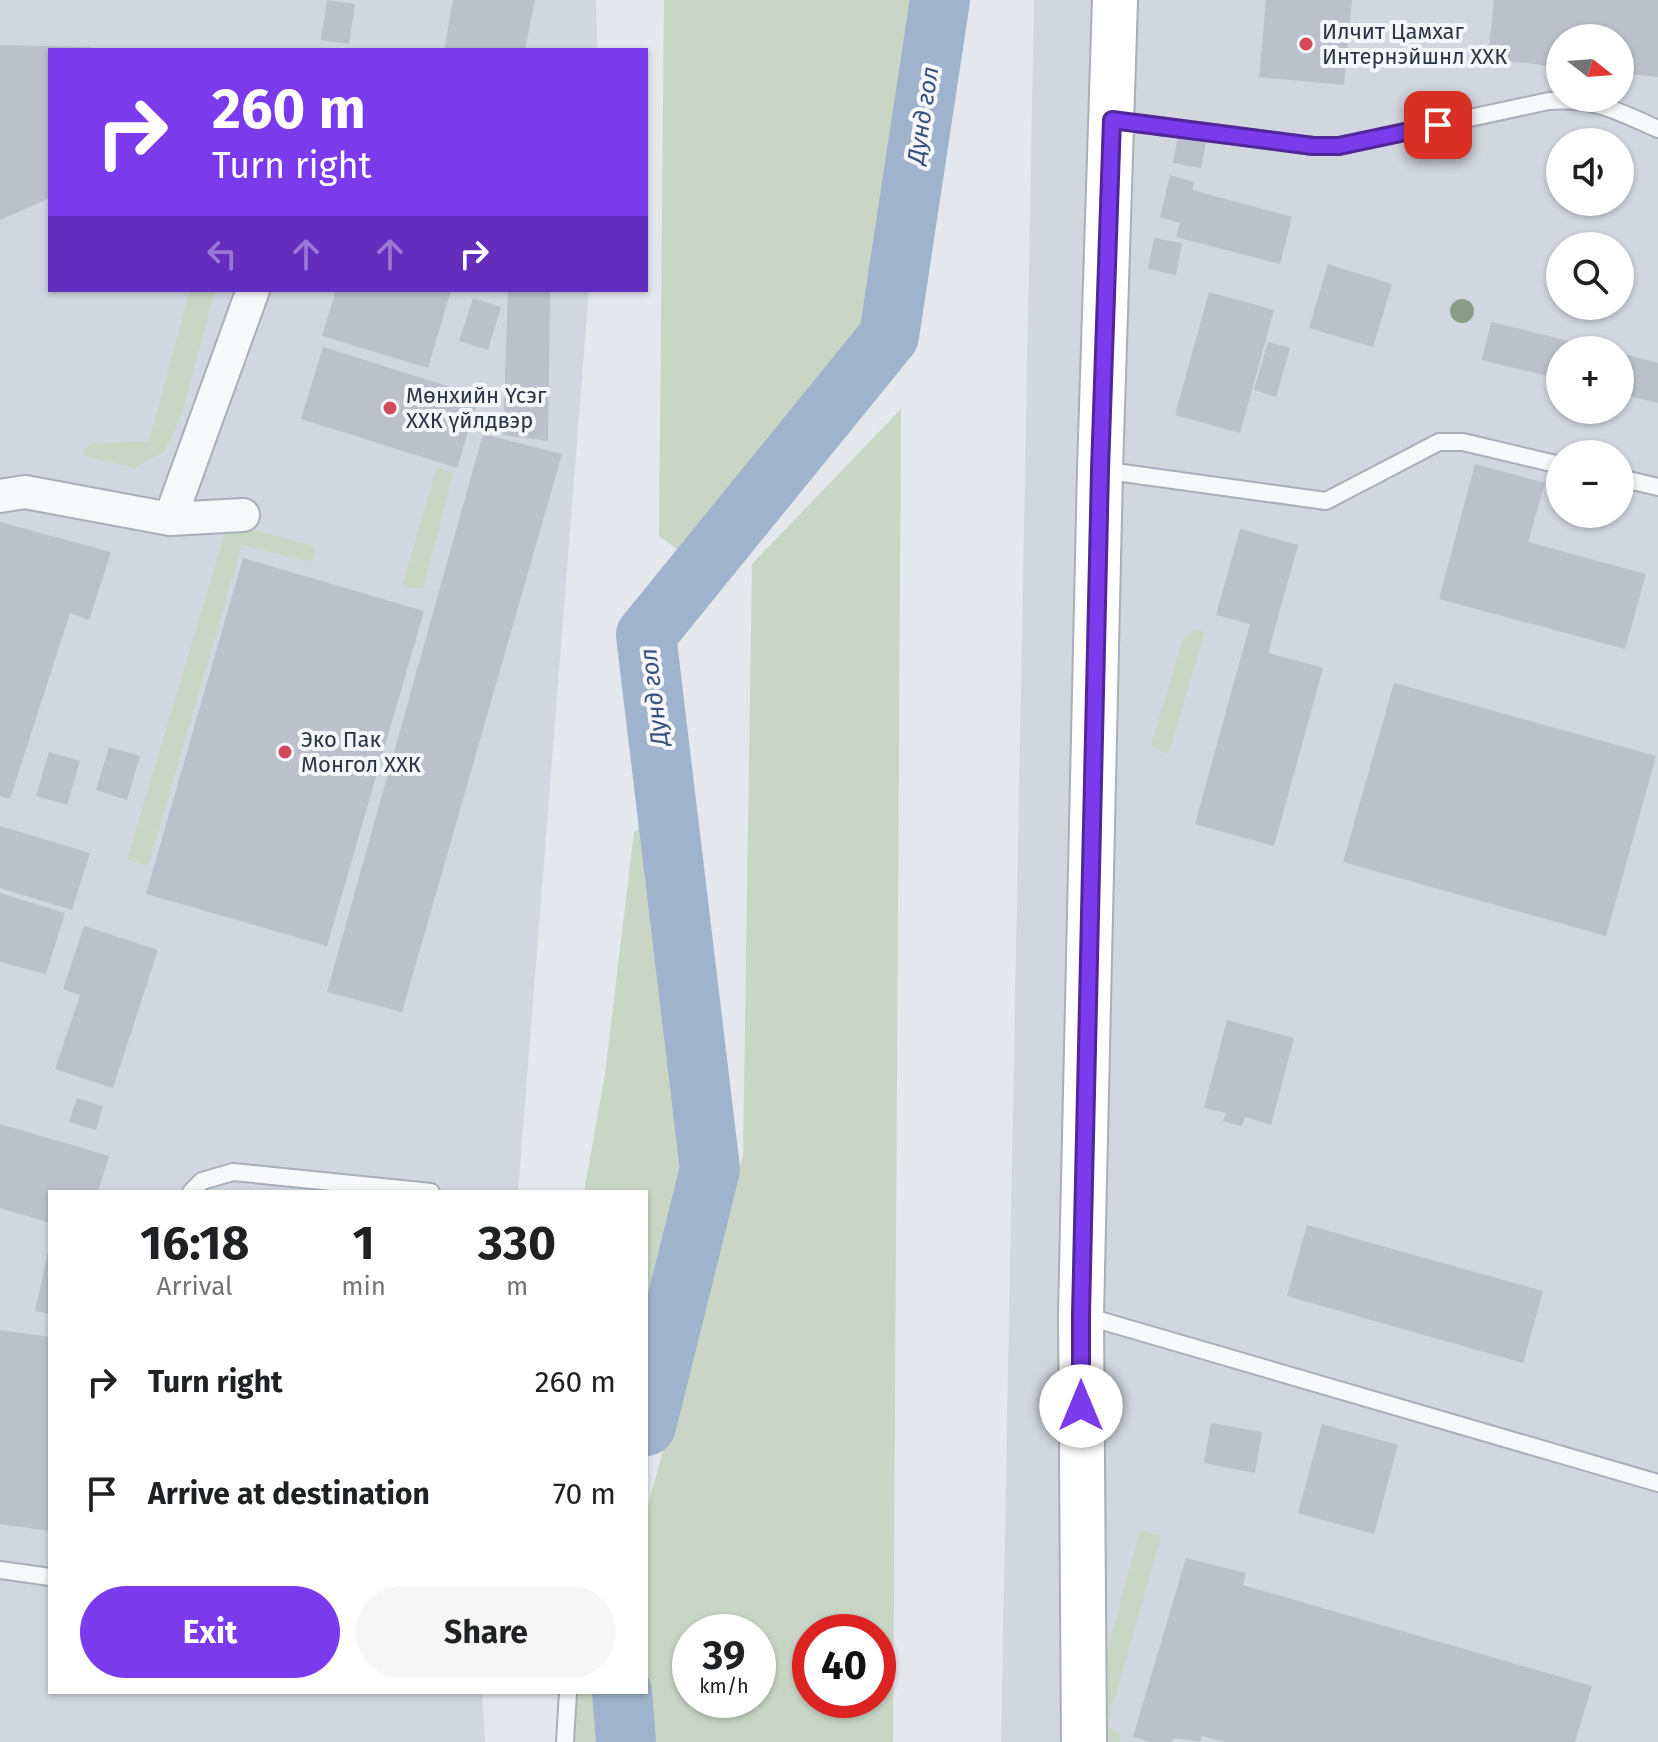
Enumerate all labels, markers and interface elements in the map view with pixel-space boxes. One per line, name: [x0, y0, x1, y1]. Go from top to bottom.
place label: Илчит Цамхаг Интернэйшнл ХХК: [1322, 18, 1507, 70]
north arrow: [1546, 24, 1634, 112]
map controls: [1546, 24, 1634, 528]
marker: Илчит Цамхаг Интернэйшнл ХХК: [1297, 35, 1315, 53]
water label: Дунд гол: [901, 64, 945, 168]
text: 260 m: [212, 76, 366, 143]
icon: right: [80, 80, 184, 184]
pin: [1404, 91, 1472, 159]
icon: arrive: [1416, 103, 1460, 147]
button: sound: [1546, 128, 1634, 216]
text: Turn right: [212, 144, 372, 188]
icon: left: [200, 232, 244, 276]
icon: ahead: [284, 232, 328, 276]
icon: ahead: [368, 232, 412, 276]
icon: right: [452, 232, 496, 276]
button: search: [1546, 232, 1634, 320]
button: +: [1546, 336, 1634, 424]
place label: Мөнхийн Үсэг ХХК үйлдвэр: [406, 382, 547, 434]
marker: Мөнхийн Үсэг ХХК үйлдвэр: [381, 399, 399, 417]
button: −: [1546, 440, 1634, 528]
water label: Дунд гол: [634, 647, 674, 749]
place label: Эко Пак Монгол ХХК: [301, 726, 421, 778]
marker: Эко Пак Монгол ХХК: [276, 743, 294, 761]
text: 16:18: [140, 1214, 249, 1272]
text: 1: [353, 1214, 375, 1272]
text: 330: [478, 1214, 556, 1272]
text: Arrival: [157, 1271, 233, 1302]
text: min: [341, 1271, 386, 1302]
text: m: [506, 1271, 528, 1302]
icon: right: [80, 1360, 124, 1404]
text: Turn right: [148, 1364, 283, 1400]
text: 260 m: [535, 1364, 616, 1400]
position arrow: [1039, 1364, 1123, 1448]
icon: arrive: [80, 1472, 124, 1516]
text: Arrive at destination: [148, 1476, 430, 1512]
text: 70 m: [553, 1476, 616, 1512]
button: Exit: [80, 1586, 340, 1678]
button: Share: [356, 1586, 616, 1678]
speed limit sign: 40: [792, 1614, 896, 1718]
text: 39: [703, 1632, 745, 1680]
text: km/h: [699, 1674, 749, 1698]

